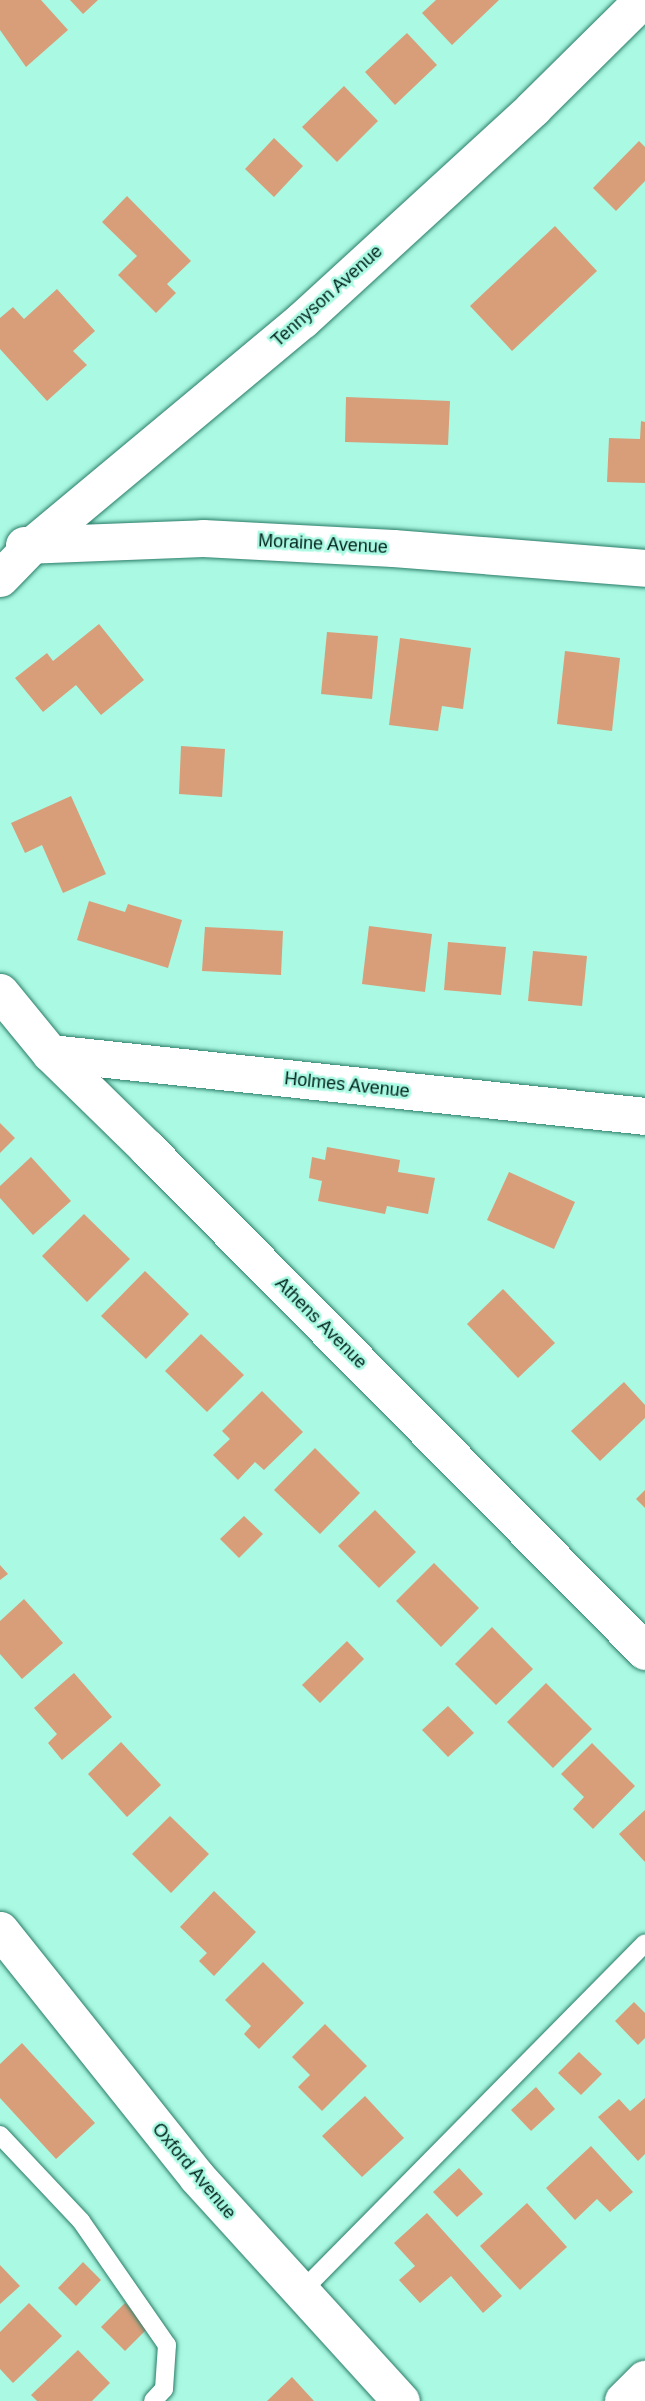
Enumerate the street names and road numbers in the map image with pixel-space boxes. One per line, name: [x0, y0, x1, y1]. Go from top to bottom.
street label: Tennyson Avenue: [267, 240, 387, 352]
street label: Moraine Avenue: [257, 530, 389, 558]
street label: Holmes Avenue: [283, 1068, 411, 1102]
street label: Athens Avenue: [270, 1272, 372, 1374]
street label: Oxford Avenue: [147, 2118, 241, 2224]

